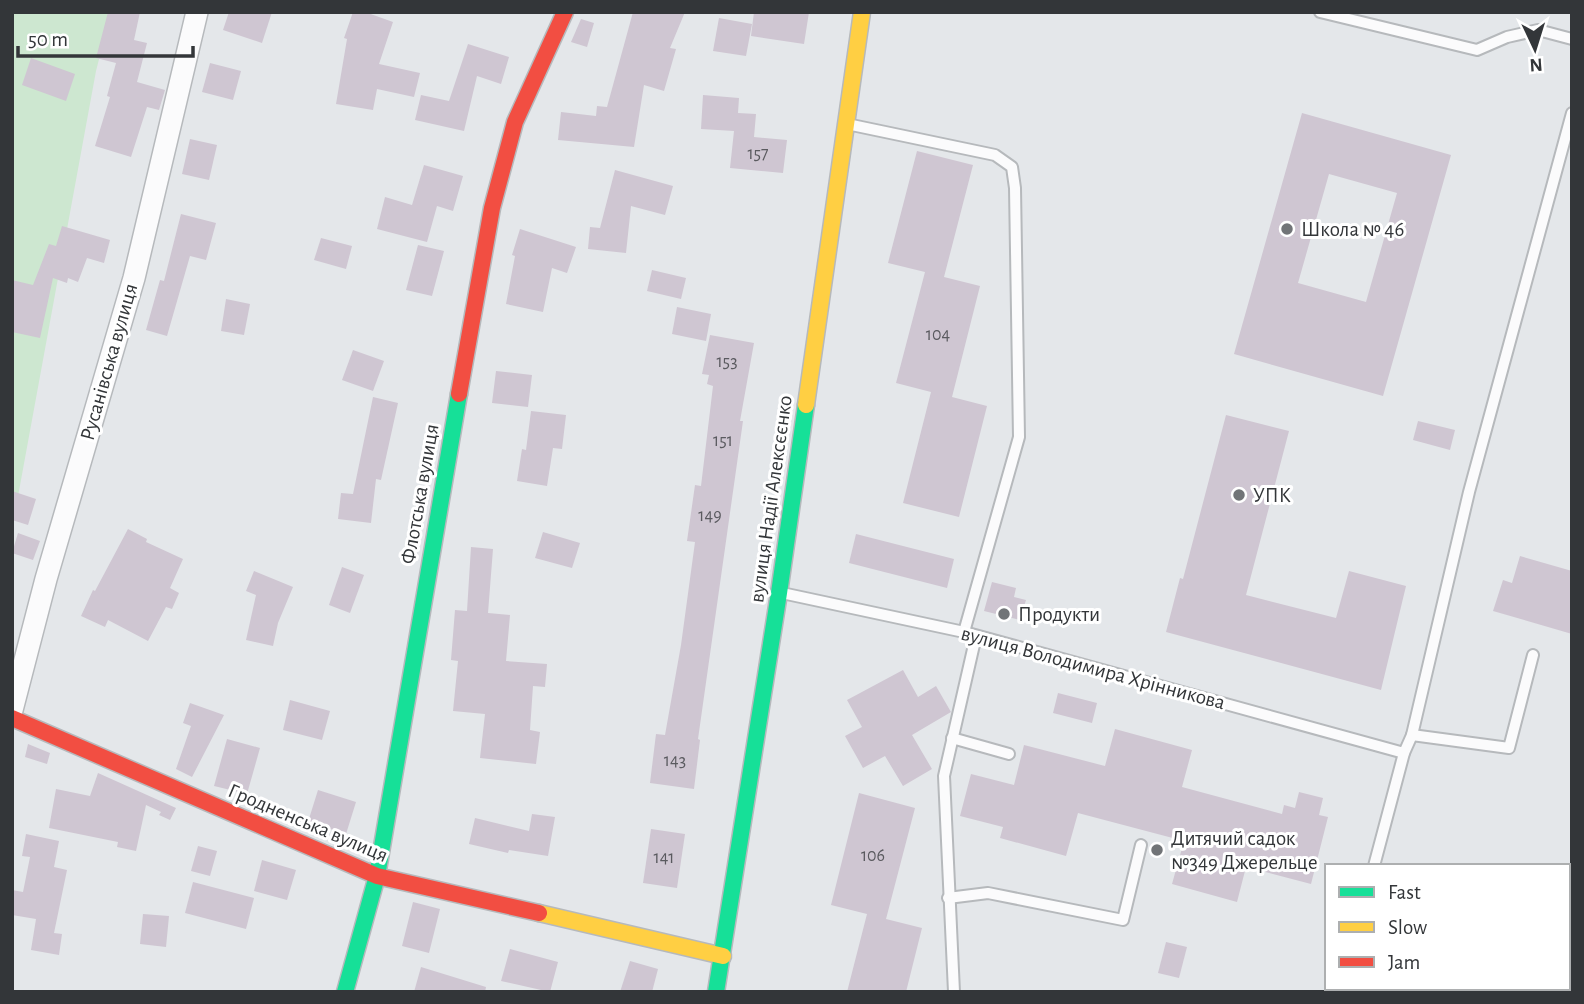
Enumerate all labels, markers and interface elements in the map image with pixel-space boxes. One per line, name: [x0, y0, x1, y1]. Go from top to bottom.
scale bar: [18, 14, 192, 58]
north arrow: [1500, 14, 1570, 84]
text: 50 m: [28, 29, 68, 50]
text: N: [1529, 55, 1543, 74]
house number: 157: [747, 145, 769, 163]
place label: Школа № 46: [1301, 219, 1404, 240]
marker: Школа № 46: [1279, 221, 1295, 237]
street label: Русанівська вулиця: [77, 281, 141, 443]
house number: 104: [926, 326, 951, 344]
house number: 153: [716, 353, 738, 371]
street label: вулиця Надії Алексєєнко: [746, 394, 796, 604]
street label: Флотська вулиця: [397, 422, 443, 566]
house number: 151: [713, 432, 733, 450]
place label: УПК: [1253, 485, 1291, 506]
marker: УПК: [1231, 487, 1247, 503]
house number: 149: [698, 507, 722, 525]
place label: Продукти: [1018, 604, 1100, 625]
marker: Продукти: [996, 606, 1012, 622]
street label: вулиця Володимира Хрінникова: [959, 623, 1228, 714]
house number: 143: [664, 752, 686, 770]
street label: Гродненська вулиця: [225, 780, 391, 866]
place label: Дитячий садок №349 Джерельце: [1171, 828, 1318, 873]
marker: Дитячий садок №349 Джерельце: [1149, 842, 1165, 858]
house number: 106: [861, 847, 885, 865]
house number: 141: [653, 849, 675, 867]
legend: [1325, 864, 1570, 990]
text: Fast: [1388, 882, 1421, 903]
text: Slow: [1388, 917, 1427, 938]
text: Jam: [1388, 952, 1420, 973]

